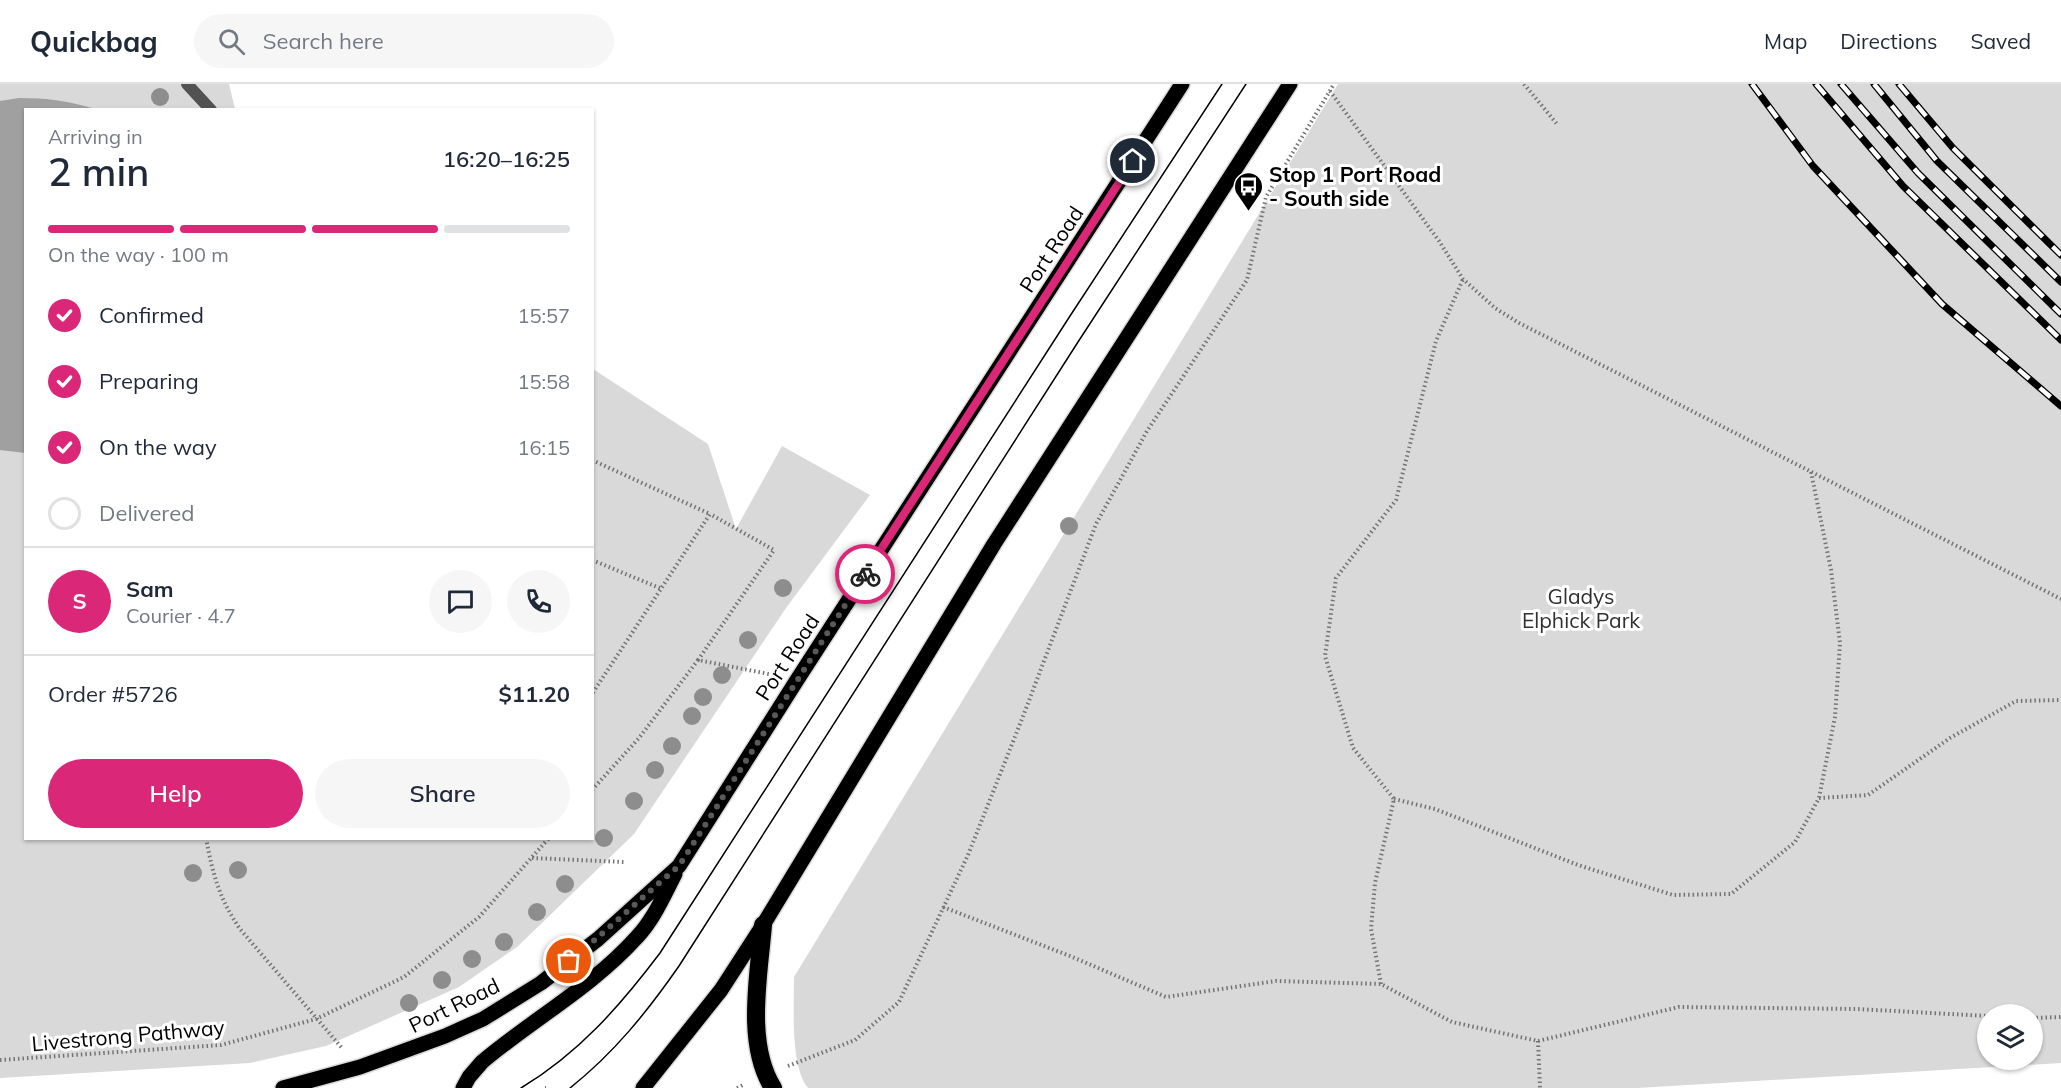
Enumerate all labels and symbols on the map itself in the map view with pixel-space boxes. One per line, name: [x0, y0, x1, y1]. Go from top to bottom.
pin: [1107, 135, 1158, 186]
place label: Stop 1 Port Road - South side: [1269, 161, 1441, 211]
bus stop icon: Stop 1 Port Road - South side: [1232, 170, 1264, 212]
street label: Port Road: [1013, 201, 1089, 297]
courier: [835, 544, 895, 604]
park label: Gladys Elphick Park: [1522, 583, 1640, 633]
street label: Port Road: [749, 609, 825, 705]
pin: [543, 935, 594, 986]
street label: Port Road: [404, 972, 504, 1038]
street label: Livestrong Pathway: [31, 1014, 225, 1056]

